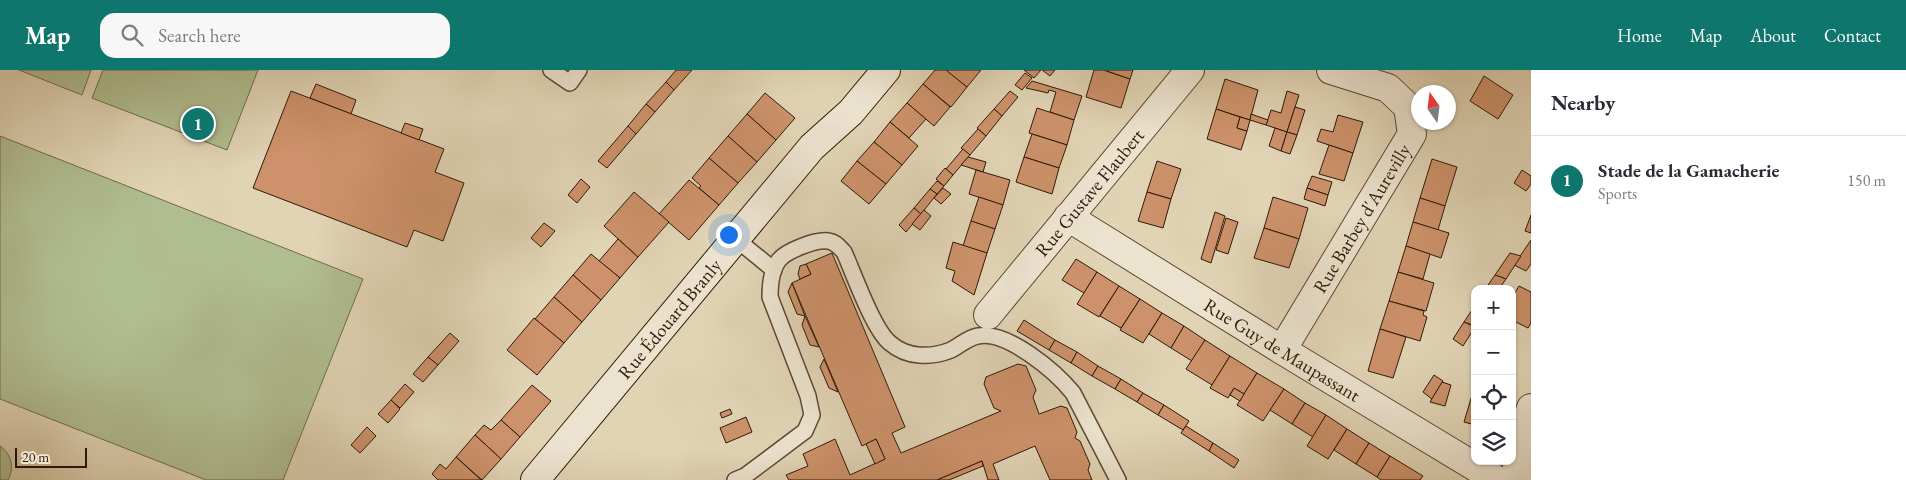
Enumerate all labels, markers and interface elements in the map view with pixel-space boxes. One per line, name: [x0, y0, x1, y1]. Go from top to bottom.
search box: [100, 13, 450, 58]
text: Map: [25, 20, 70, 51]
icon: search: [118, 21, 146, 49]
text: Search here: [158, 23, 241, 48]
text: Home: [1617, 24, 1662, 47]
text: Map: [1690, 24, 1722, 47]
text: About: [1750, 24, 1796, 47]
text: Contact: [1824, 24, 1881, 47]
north arrow: [1411, 85, 1456, 130]
text: Nearby: [1551, 89, 1615, 116]
pin: 1: [182, 105, 214, 143]
street label: Rue Gustave Flaubert: [1029, 123, 1150, 262]
street label: Rue Barbey d'Aurevilly: [1307, 138, 1417, 298]
text: Stade de la Gamacherie: [1598, 158, 1780, 183]
text: 1: [1563, 170, 1571, 191]
text: 150 m: [1847, 170, 1886, 191]
text: Sports: [1598, 183, 1637, 204]
your location: [716, 222, 742, 248]
street label: Rue Édouard Branly: [612, 253, 728, 384]
map controls: [1471, 285, 1516, 465]
button: +: [1471, 285, 1516, 330]
street label: Rue Guy de Maupassant: [1199, 293, 1365, 407]
button: −: [1471, 330, 1516, 375]
button: locate: [1471, 375, 1516, 420]
button: layers: [1471, 420, 1516, 465]
scale bar: [15, 445, 88, 468]
text: 20 m: [22, 448, 49, 466]

